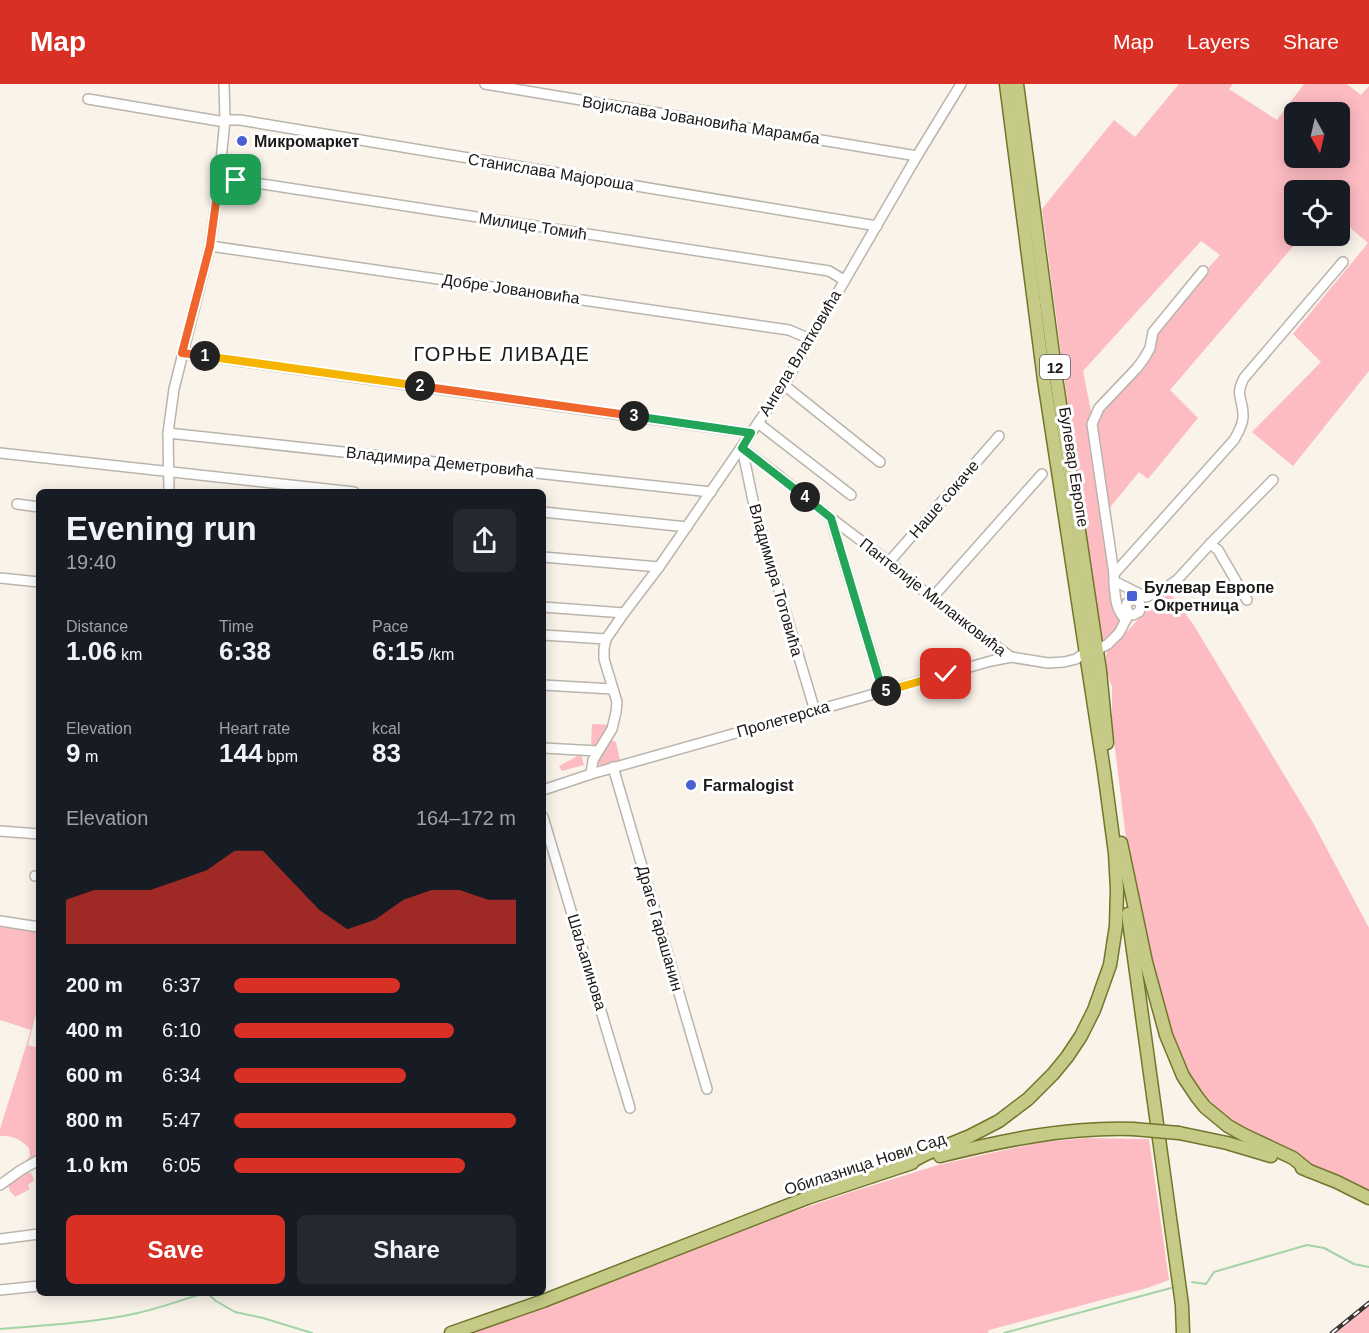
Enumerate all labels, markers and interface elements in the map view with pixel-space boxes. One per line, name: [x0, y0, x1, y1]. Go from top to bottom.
text: Map: [30, 26, 86, 57]
text: Map: [1113, 30, 1154, 53]
text: Layers: [1187, 30, 1250, 53]
text: Share: [1283, 30, 1339, 53]
street label: Војислава Јовановића Марамба: [581, 93, 821, 147]
north arrow: [1284, 102, 1350, 168]
map controls: [1284, 102, 1350, 246]
place label: Микромаркет: [254, 133, 360, 150]
marker: Микромаркет: [235, 134, 249, 148]
street label: Станислава Мајороша: [467, 150, 635, 194]
pin: [210, 154, 261, 205]
icon: arrive: [219, 163, 252, 196]
button: locate: [1284, 180, 1350, 246]
street label: Милице Томић: [478, 209, 588, 243]
street label: Добре Јовановића: [441, 271, 581, 307]
street label: Ангела Влатковића: [756, 287, 844, 419]
pin: 1: [190, 341, 220, 371]
district label: ГОРЊЕ ЛИВАДЕ: [414, 343, 590, 365]
text: 1: [201, 347, 209, 364]
road number: 12: [1040, 355, 1070, 379]
pin: 2: [405, 371, 435, 401]
text: 2: [416, 377, 424, 394]
pin: 3: [619, 401, 649, 431]
street label: Булевар Европе: [1056, 406, 1092, 528]
text: 3: [630, 407, 638, 424]
street label: Владимира Деметровића: [345, 444, 535, 480]
street label: Наше сокаче: [906, 457, 982, 541]
pin: 4: [790, 482, 820, 512]
text: 4: [801, 488, 809, 505]
street label: Владимира Тотовића: [746, 502, 806, 658]
button: share: [453, 509, 516, 572]
text: Evening run: [66, 510, 257, 547]
street label: Пантелије Миланковића: [857, 535, 1009, 659]
text: 19:40: [66, 551, 116, 573]
place label: Булевар Европе - Окретница: [1144, 579, 1274, 614]
marker: Булевар Европе - Окретница: [1125, 589, 1139, 603]
text: Distance: [66, 618, 128, 635]
text: Time: [219, 618, 254, 635]
text: Pace: [372, 618, 408, 635]
text: 1.06: [66, 636, 117, 666]
text: 6:38: [219, 636, 271, 666]
text: 6:15: [372, 636, 424, 666]
text: km: [117, 646, 142, 663]
text: /km: [424, 646, 454, 663]
pin: [920, 648, 971, 699]
icon: check: [929, 657, 962, 690]
pin: 5: [871, 676, 901, 706]
text: 5: [882, 682, 890, 699]
street label: Пролетерска: [735, 698, 832, 740]
text: Elevation: [66, 720, 132, 737]
text: Heart rate: [219, 720, 290, 737]
text: kcal: [372, 720, 400, 737]
text: 9: [66, 738, 80, 768]
text: 144: [219, 738, 262, 768]
text: 83: [372, 738, 401, 768]
text: m: [80, 748, 98, 765]
text: bpm: [262, 748, 298, 765]
place label: Farmalogist: [703, 777, 794, 794]
marker: Farmalogist: [684, 778, 698, 792]
text: Elevation: [66, 807, 148, 829]
text: 164–172 m: [416, 807, 516, 829]
street label: Драге Гарашанин: [634, 863, 686, 993]
street label: Шаљапинова: [564, 912, 610, 1012]
text: 200 m: [66, 974, 123, 996]
text: 6:37: [162, 974, 201, 996]
text: 400 m: [66, 1019, 123, 1041]
text: 6:10: [162, 1019, 201, 1041]
text: 600 m: [66, 1064, 123, 1086]
text: 6:34: [162, 1064, 201, 1086]
text: 800 m: [66, 1109, 123, 1131]
text: 5:47: [162, 1109, 201, 1131]
street label: Обилазница Нови Сад: [782, 1130, 948, 1198]
text: 1.0 km: [66, 1154, 128, 1176]
text: 6:05: [162, 1154, 201, 1176]
button: Save: [66, 1215, 285, 1284]
button: Share: [297, 1215, 516, 1284]

